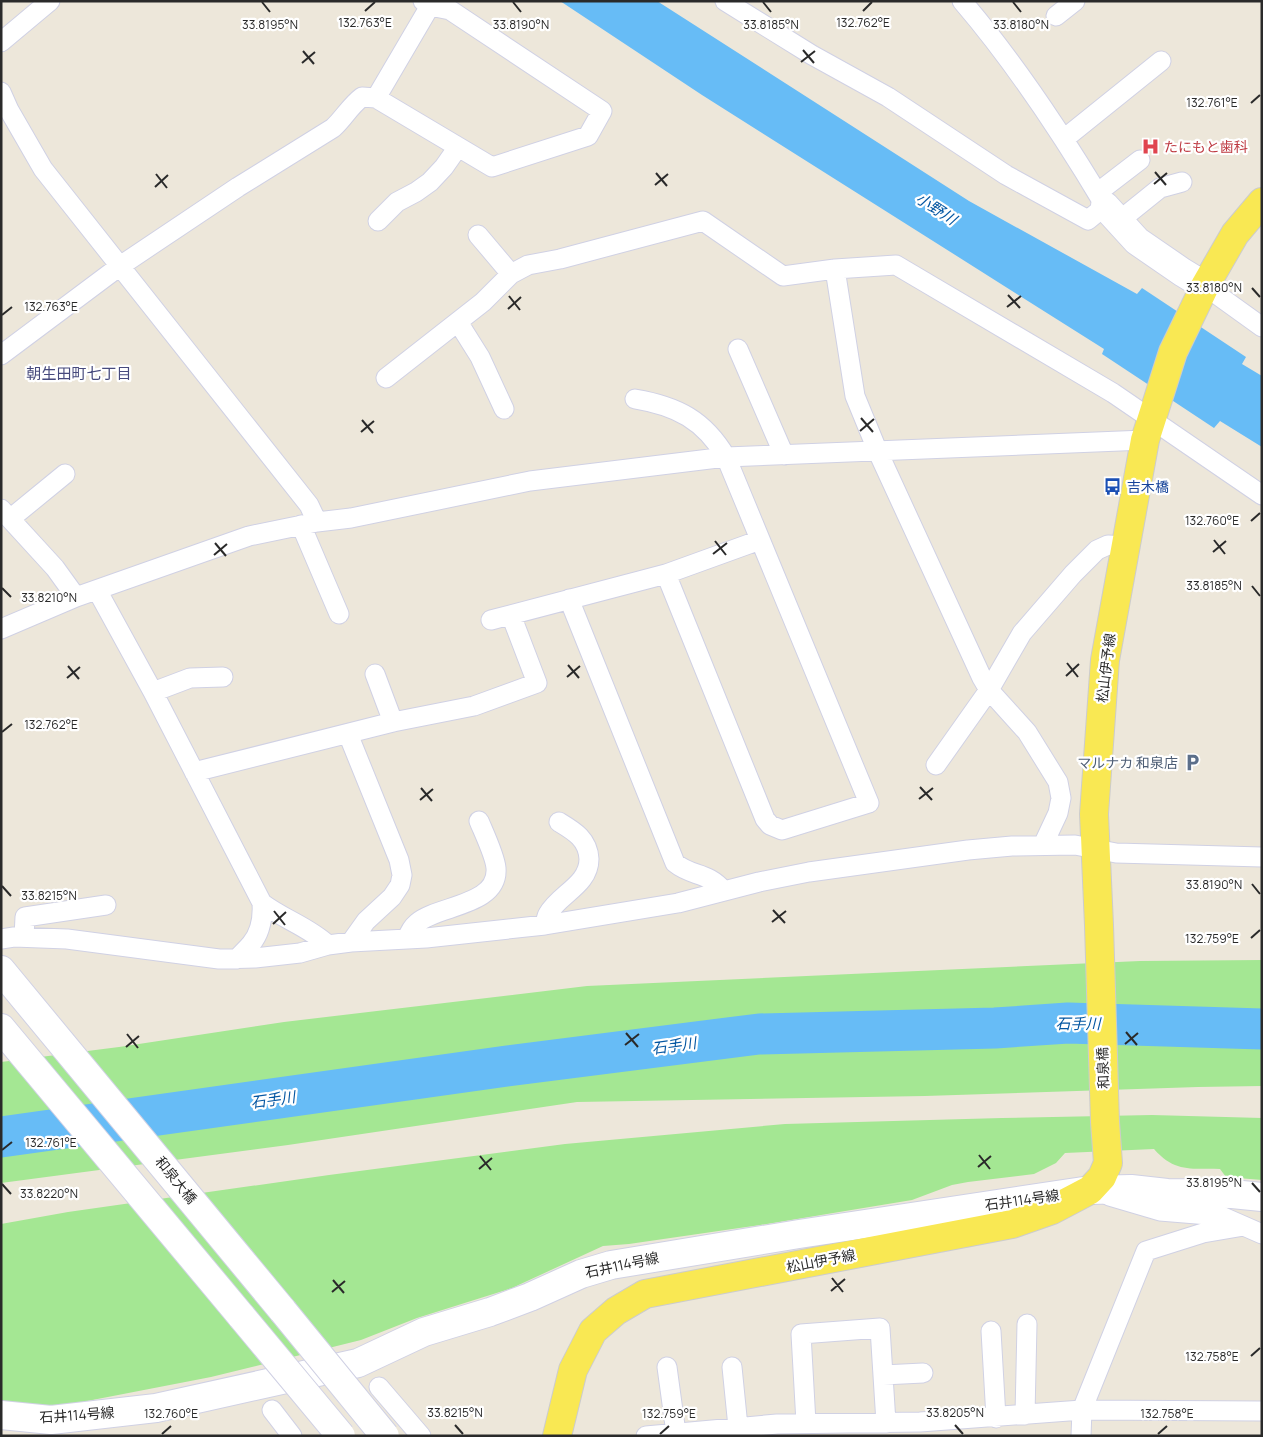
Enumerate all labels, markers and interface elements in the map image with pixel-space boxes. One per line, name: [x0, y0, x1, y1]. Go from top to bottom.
text: 132.763°E: [338, 14, 392, 31]
text: 132.762°E: [836, 14, 890, 31]
text: 33.8195°N: [242, 16, 298, 33]
text: 33.8190°N: [493, 16, 549, 33]
text: 33.8185°N: [743, 16, 799, 33]
text: 33.8180°N: [993, 16, 1049, 33]
text: 132.761°E: [1186, 94, 1238, 111]
hospital icon: たにもと歯科: [1140, 137, 1160, 157]
place label: たにもと歯科: [1164, 137, 1248, 156]
water label: 小野川: [912, 188, 963, 231]
text: 33.8180°N: [1186, 279, 1242, 296]
text: 132.763°E: [24, 298, 78, 315]
district label: 朝生田町七丁目: [26, 363, 132, 384]
bus stop icon: 吉木橋: [1103, 477, 1123, 497]
place label: 吉木橋: [1127, 477, 1169, 496]
text: 132.760°E: [1185, 512, 1239, 529]
text: 33.8185°N: [1186, 577, 1242, 594]
text: 33.8210°N: [21, 589, 77, 606]
street label: 松山伊予線: [1092, 632, 1119, 704]
text: 132.762°E: [24, 716, 78, 733]
place label: マルナカ 和泉店: [1077, 753, 1178, 772]
parking icon: マルナカ 和泉店: [1182, 753, 1202, 773]
text: 33.8190°N: [1186, 876, 1242, 893]
text: 33.8215°N: [21, 887, 77, 904]
text: 132.759°E: [1185, 930, 1239, 947]
water label: 石手川: [1055, 1013, 1102, 1034]
water label: 石手川: [650, 1032, 700, 1059]
street label: 和泉橋: [1092, 1047, 1113, 1089]
water label: 石手川: [249, 1086, 299, 1113]
text: 132.761°E: [25, 1134, 77, 1151]
street label: 和泉大橋: [151, 1152, 201, 1207]
text: 33.8195°N: [1186, 1174, 1242, 1191]
text: 33.8220°N: [20, 1185, 78, 1202]
street label: 石井114号線: [983, 1185, 1060, 1214]
street label: 松山伊予線: [785, 1245, 857, 1277]
street label: 石井114号線: [583, 1247, 661, 1282]
text: 132.758°E: [1185, 1348, 1239, 1365]
street label: 石井114号線: [39, 1402, 115, 1427]
text: 33.8215°N: [427, 1404, 483, 1421]
text: 33.8205°N: [926, 1404, 984, 1421]
text: 132.760°E: [144, 1405, 198, 1422]
text: 132.759°E: [642, 1405, 696, 1422]
text: 132.758°E: [1140, 1405, 1194, 1422]

